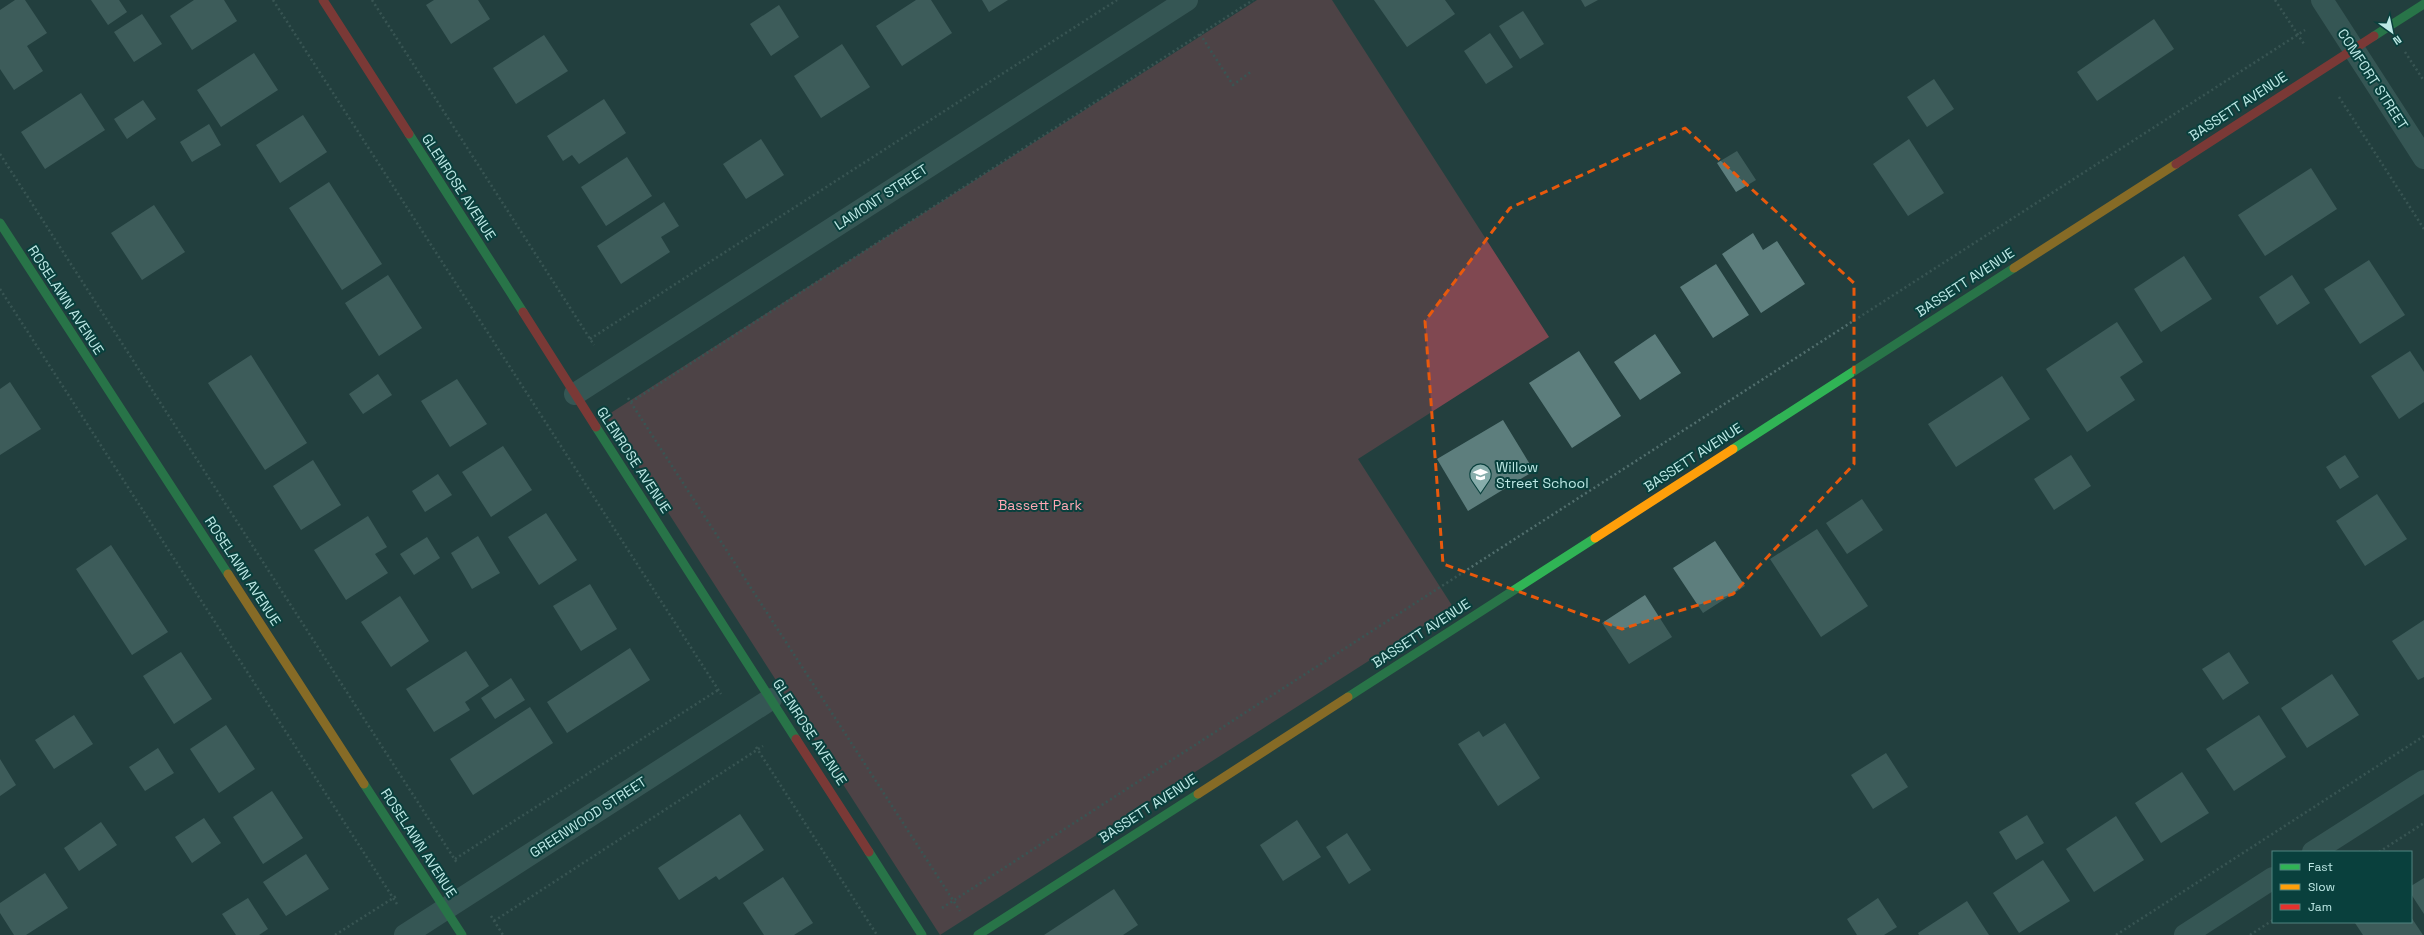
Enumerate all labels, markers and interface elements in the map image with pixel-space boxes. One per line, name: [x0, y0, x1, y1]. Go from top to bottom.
north arrow: [2372, 12, 2412, 52]
street label: COMFORT STREET: [2334, 25, 2412, 133]
text: N: [2391, 33, 2404, 48]
street label: BASSETT AVENUE: [2185, 67, 2291, 145]
street label: GLENROSE AVENUE: [418, 130, 500, 244]
street label: LAMONT STREET: [831, 160, 931, 234]
street label: ROSELAWN AVENUE: [24, 242, 108, 358]
street label: BASSETT AVENUE: [1912, 243, 2018, 321]
street label: GLENROSE AVENUE: [593, 403, 675, 517]
street label: BASSETT AVENUE: [1640, 418, 1746, 496]
place label: Willow Street School: [1496, 458, 1589, 492]
school or university icon: Willow Street School: [1468, 462, 1494, 495]
park label: Bassett Park: [998, 496, 1082, 514]
street label: ROSELAWN AVENUE: [201, 513, 285, 629]
street label: BASSETT AVENUE: [1368, 594, 1474, 672]
street label: GLENROSE AVENUE: [769, 675, 851, 789]
street label: BASSETT AVENUE: [1095, 769, 1201, 847]
street label: GREENWOOD STREET: [526, 772, 650, 862]
street label: ROSELAWN AVENUE: [377, 785, 461, 901]
legend: [2272, 851, 2412, 923]
text: Fast: [2308, 859, 2333, 875]
text: Slow: [2308, 879, 2335, 895]
text: Jam: [2308, 899, 2332, 915]

